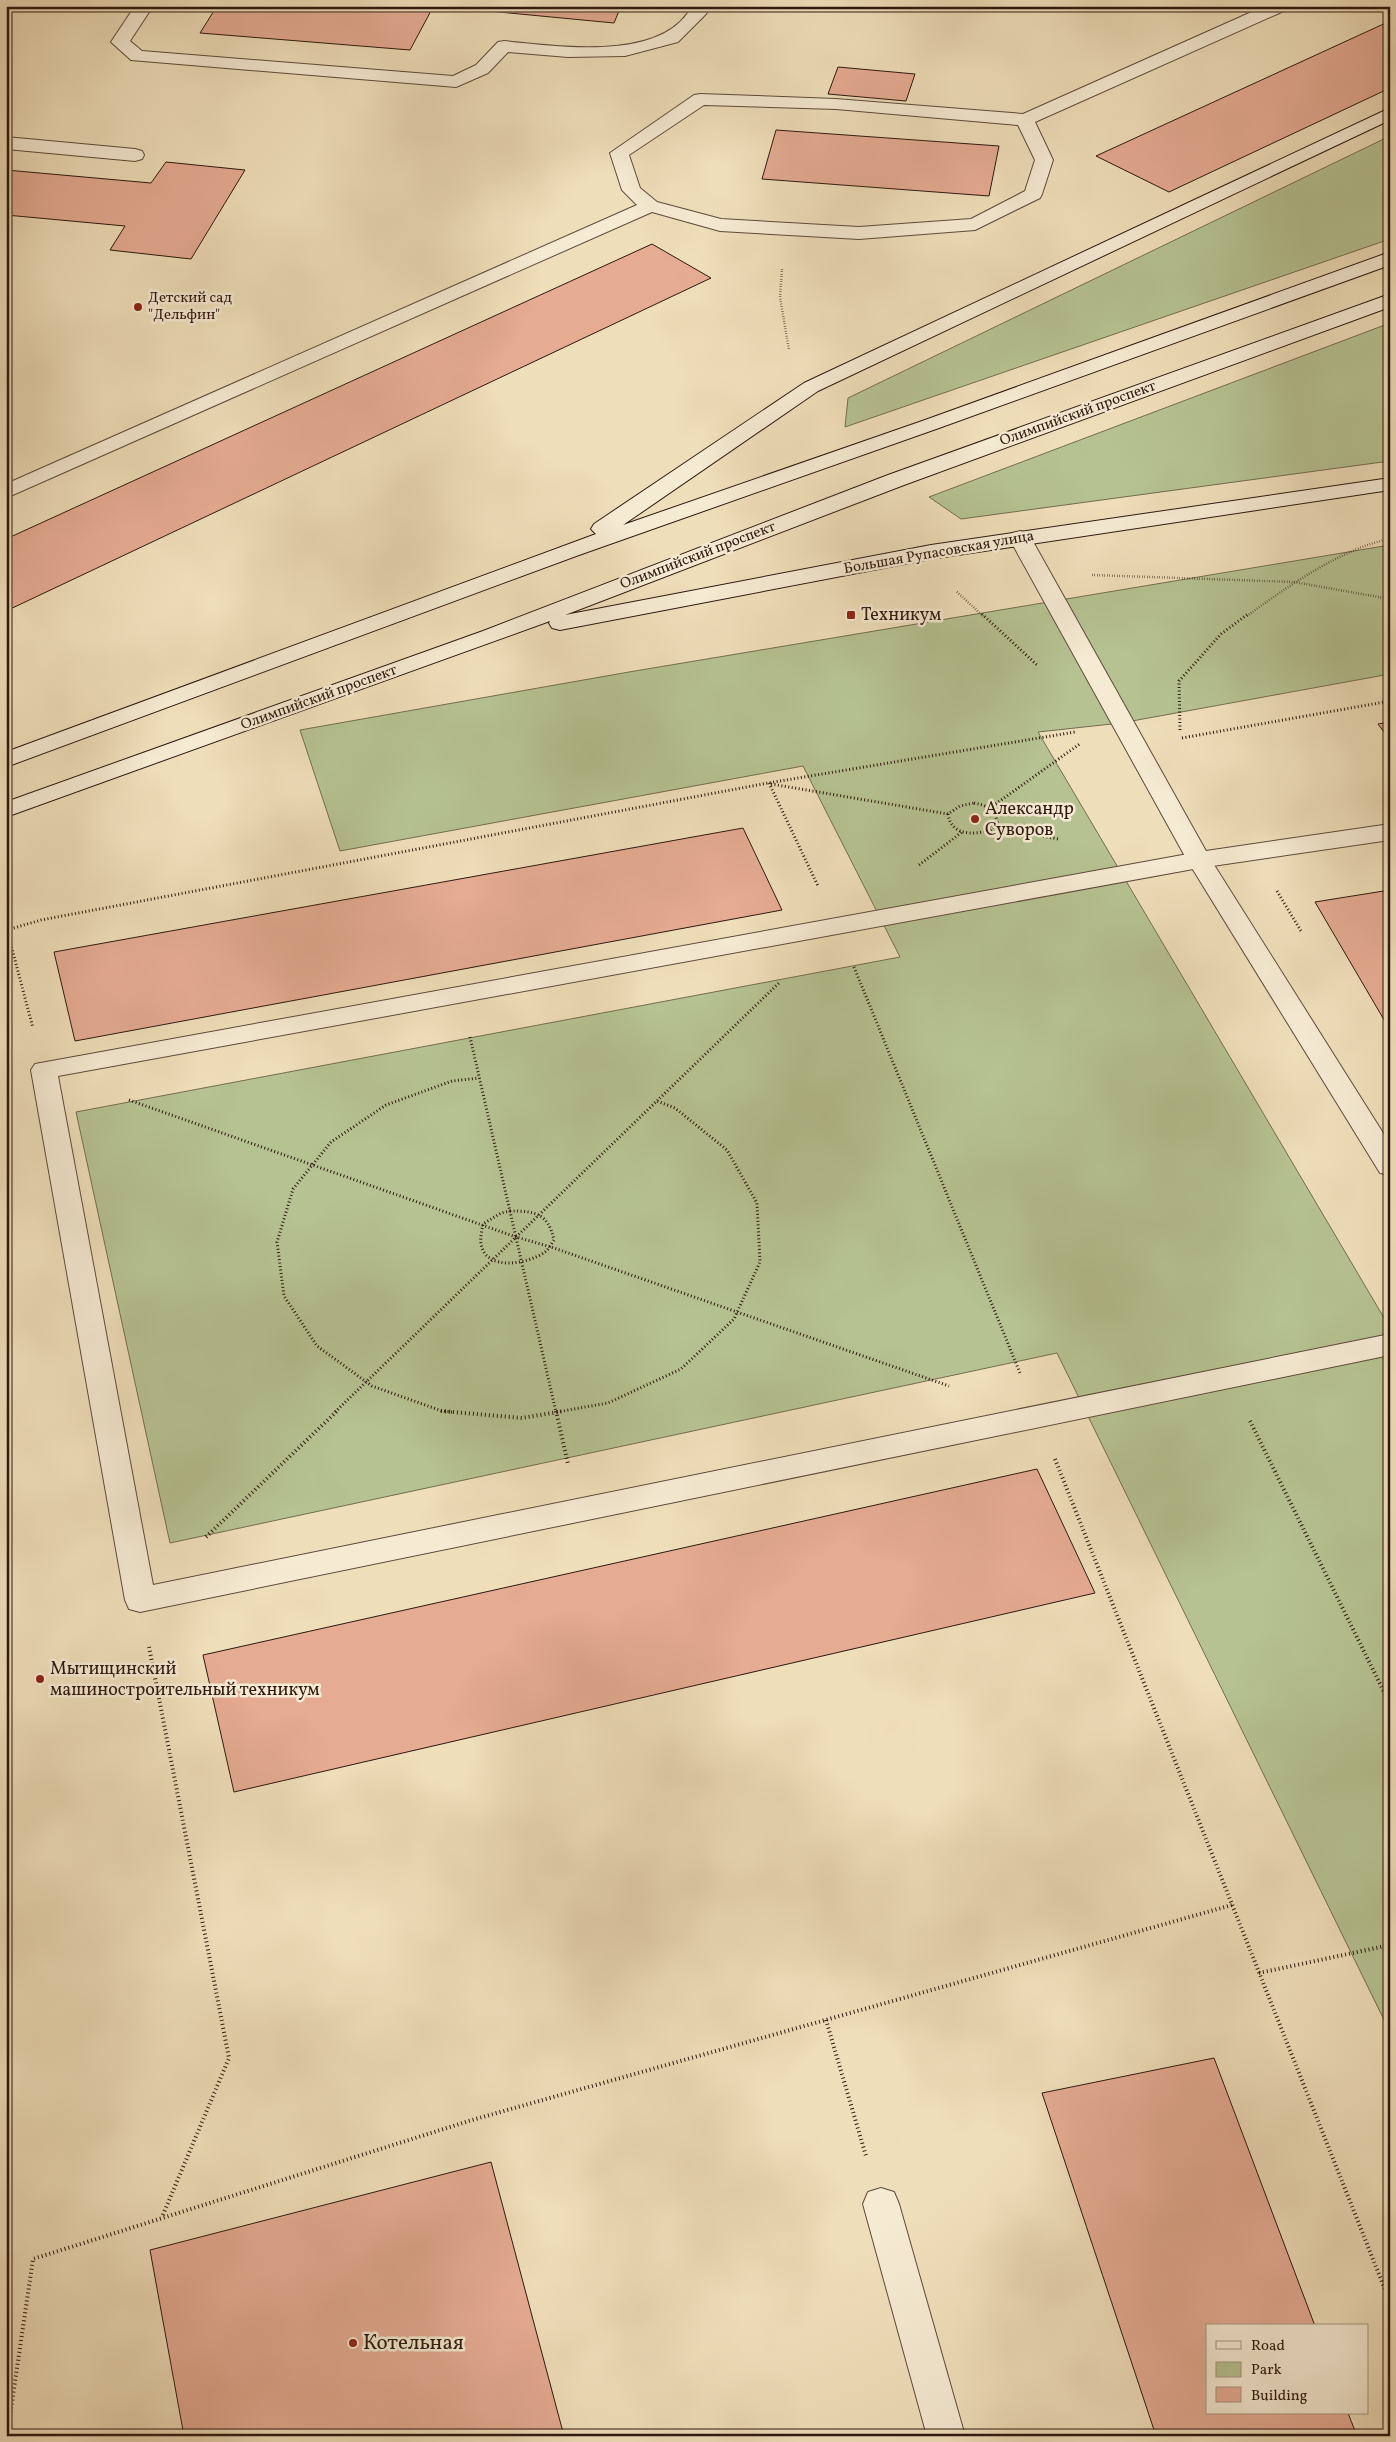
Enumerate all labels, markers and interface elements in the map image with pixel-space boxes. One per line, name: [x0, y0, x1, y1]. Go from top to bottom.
place label: Детский сад "Дельфин": [148, 288, 233, 326]
marker: Детский сад "Дельфин": [132, 301, 144, 313]
street label: Олимпийский проспект: [997, 376, 1159, 452]
street label: Олимпийский проспект: [617, 517, 779, 595]
street label: Большая Рупасовская улица: [842, 526, 1036, 580]
place label: Техникум: [861, 603, 941, 628]
marker: Техникум: [845, 609, 857, 621]
street label: Олимпийский проспект: [238, 660, 400, 736]
place label: Александр Суворов: [985, 797, 1074, 843]
marker: Александр Суворов: [969, 813, 981, 825]
place label: Мытищинский машиностроительный техникум: [50, 1657, 320, 1703]
marker: Мытищинский машиностроительный техникум: [34, 1673, 46, 1685]
legend: [1206, 2324, 1368, 2414]
place label: Котельная: [363, 2329, 464, 2358]
text: Road: [1251, 2336, 1285, 2357]
marker: Котельная: [347, 2337, 359, 2349]
text: Park: [1251, 2360, 1282, 2381]
text: Building: [1251, 2386, 1308, 2407]

